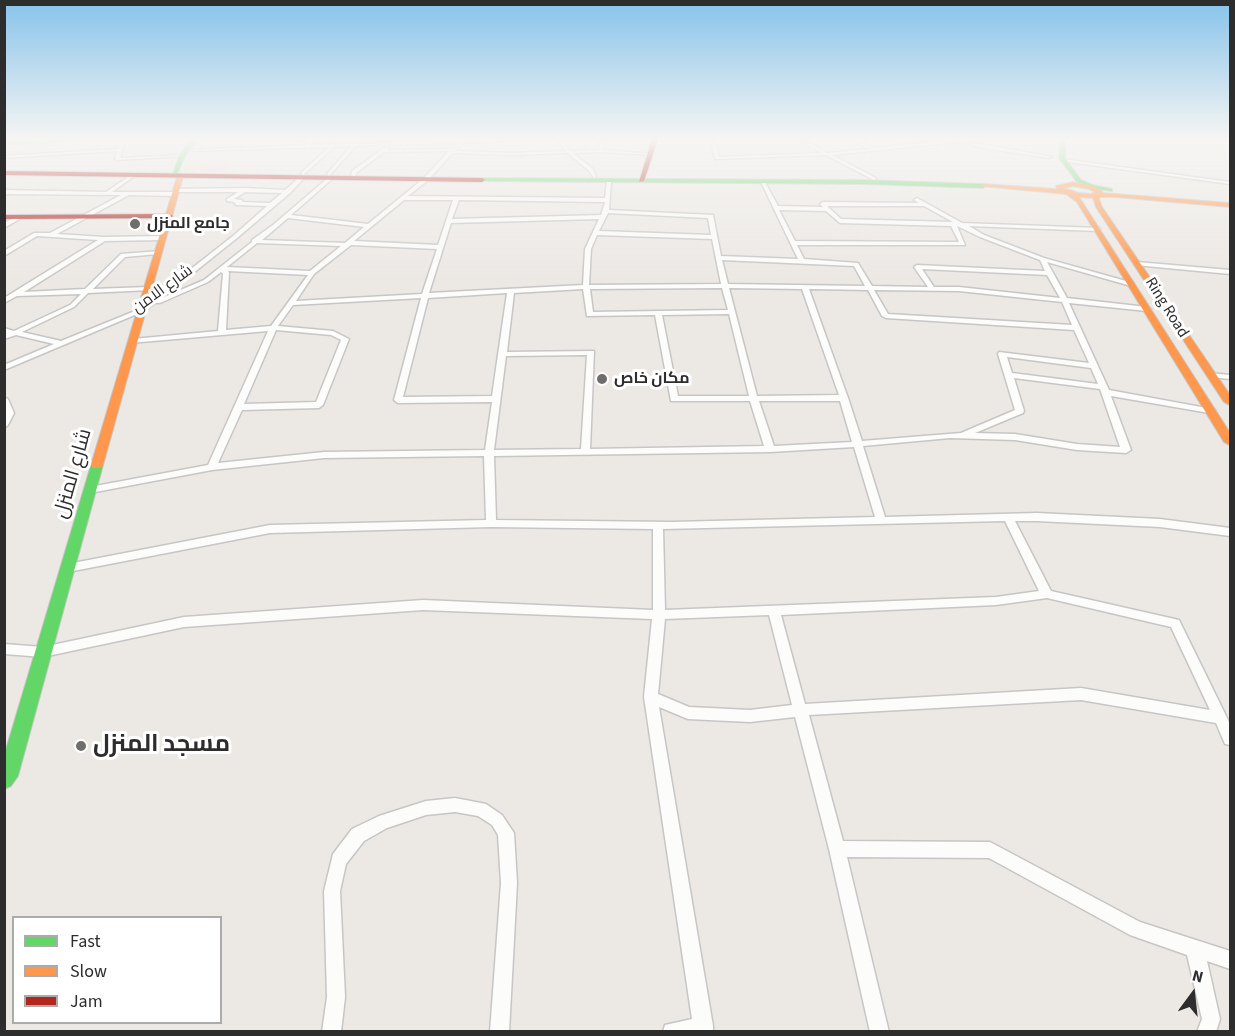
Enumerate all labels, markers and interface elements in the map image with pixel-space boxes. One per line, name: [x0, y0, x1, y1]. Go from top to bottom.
place label: جامع المنزل: [147, 214, 230, 234]
marker: جامع المنزل: [128, 217, 142, 231]
street label: شارع الامن: [129, 262, 197, 318]
street label: Ring Road: [1140, 274, 1192, 342]
place label: مكان خاص: [614, 369, 690, 389]
marker: مكان خاص: [595, 372, 609, 386]
street label: شارع المنزل: [50, 426, 98, 522]
place label: مسجد المنزل: [93, 732, 230, 760]
marker: مسجد المنزل: [74, 739, 88, 753]
legend: [12, 916, 222, 1024]
text: Fast: [70, 929, 101, 954]
text: Slow: [70, 959, 107, 984]
north arrow: [1163, 964, 1223, 1024]
text: N: [1190, 965, 1206, 989]
text: Jam: [70, 989, 103, 1014]

